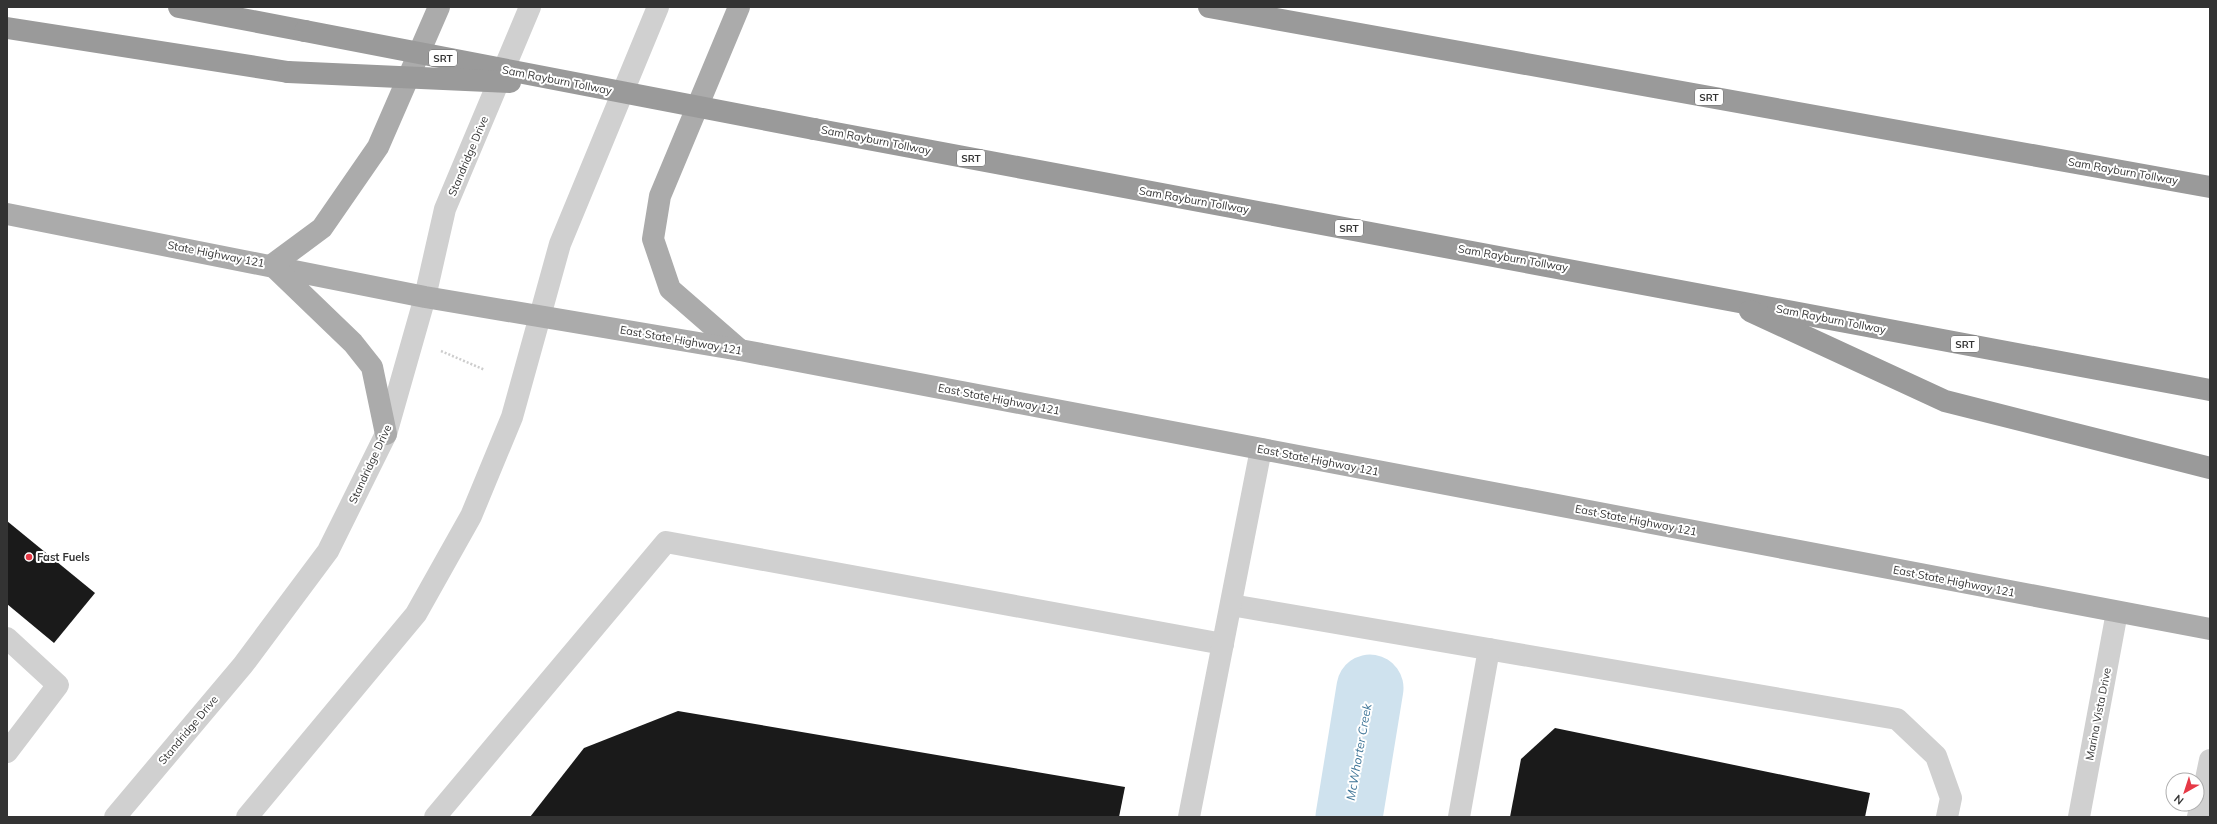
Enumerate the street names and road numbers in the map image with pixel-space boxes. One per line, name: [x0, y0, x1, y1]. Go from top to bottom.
road number: SRT: [429, 50, 457, 66]
street label: Sam Rayburn Tollway: [501, 63, 613, 98]
road number: SRT: [1695, 89, 1723, 105]
street label: Standridge Drive: [445, 114, 491, 198]
street label: Sam Rayburn Tollway: [820, 123, 932, 158]
road number: SRT: [957, 150, 985, 166]
street label: Sam Rayburn Tollway: [2067, 154, 2179, 188]
street label: Sam Rayburn Tollway: [1138, 183, 1250, 217]
road number: SRT: [1335, 220, 1363, 236]
street label: State Highway 121: [166, 238, 266, 270]
street label: Sam Rayburn Tollway: [1457, 241, 1569, 275]
street label: Sam Rayburn Tollway: [1775, 302, 1887, 337]
street label: East State Highway 121: [619, 322, 743, 358]
road number: SRT: [1951, 336, 1979, 352]
street label: East State Highway 121: [937, 380, 1061, 418]
street label: Standridge Drive: [346, 422, 394, 506]
street label: East State Highway 121: [1256, 441, 1380, 479]
street label: East State Highway 121: [1574, 501, 1698, 539]
street label: East State Highway 121: [1892, 562, 2016, 600]
street label: Marina Vista Drive: [2082, 666, 2114, 762]
street label: Standridge Drive: [155, 693, 221, 767]

